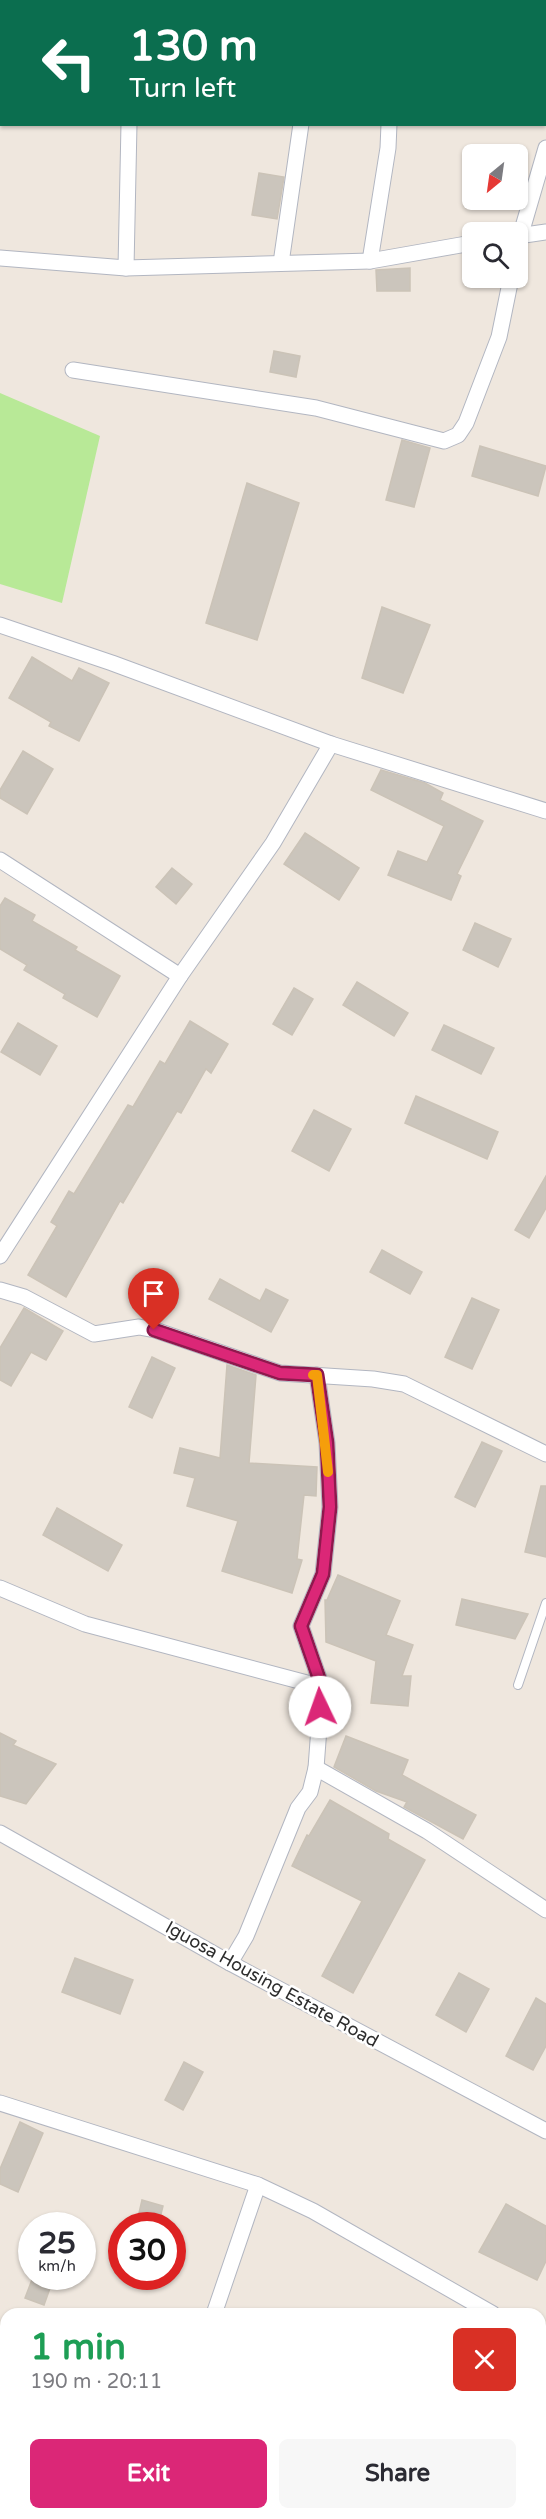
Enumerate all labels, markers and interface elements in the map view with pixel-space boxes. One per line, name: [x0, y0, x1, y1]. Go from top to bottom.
text: 130 m: [129, 21, 258, 72]
icon: left: [30, 24, 108, 102]
text: Turn left: [129, 72, 236, 105]
north arrow: [462, 144, 528, 210]
map controls: [462, 144, 528, 288]
button: search: [462, 222, 528, 288]
pin: [128, 1268, 179, 1330]
icon: arrive: [137, 1277, 170, 1310]
position arrow: [288, 1675, 352, 1739]
street label: Iguosa Housing Estate Road: [161, 1916, 383, 2052]
speed limit sign: 30: [108, 2212, 186, 2290]
text: 25: [38, 2225, 76, 2262]
text: km/h: [38, 2257, 76, 2275]
text: 1 min: [30, 2326, 126, 2369]
button: close: [453, 2328, 516, 2391]
text: 190 m · 20:11: [30, 2370, 162, 2394]
button: Exit: [30, 2439, 267, 2508]
button: Share: [279, 2439, 516, 2508]

